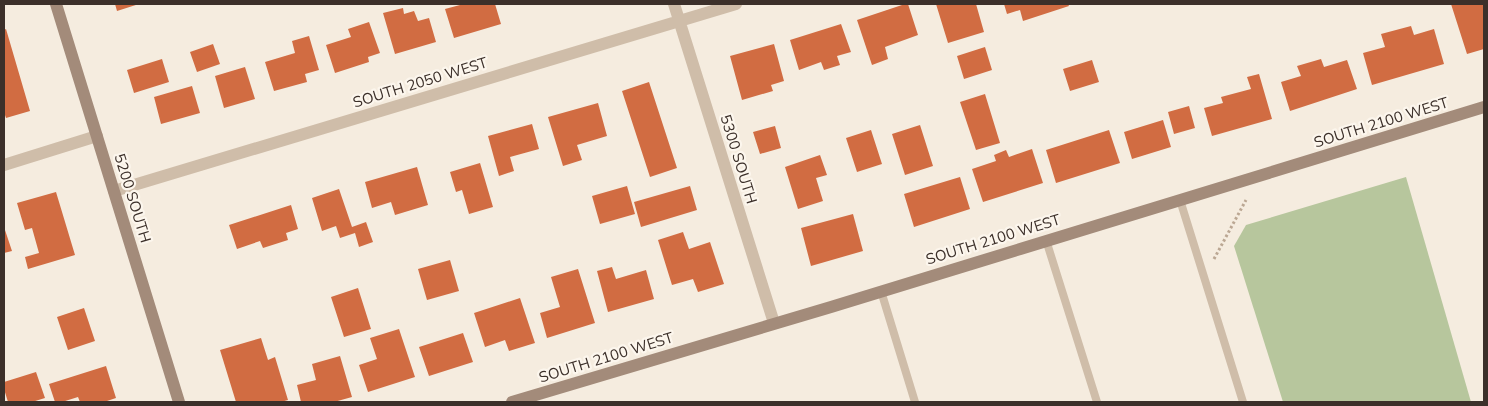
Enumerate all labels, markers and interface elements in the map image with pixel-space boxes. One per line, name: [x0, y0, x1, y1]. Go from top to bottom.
street label: SOUTH 2050 WEST: [350, 52, 490, 112]
street label: SOUTH 2100 WEST: [1311, 92, 1451, 152]
street label: 5300 SOUTH: [716, 112, 762, 206]
street label: 5200 SOUTH: [110, 151, 156, 245]
street label: SOUTH 2100 WEST: [923, 209, 1063, 269]
street label: SOUTH 2100 WEST: [536, 327, 676, 387]

